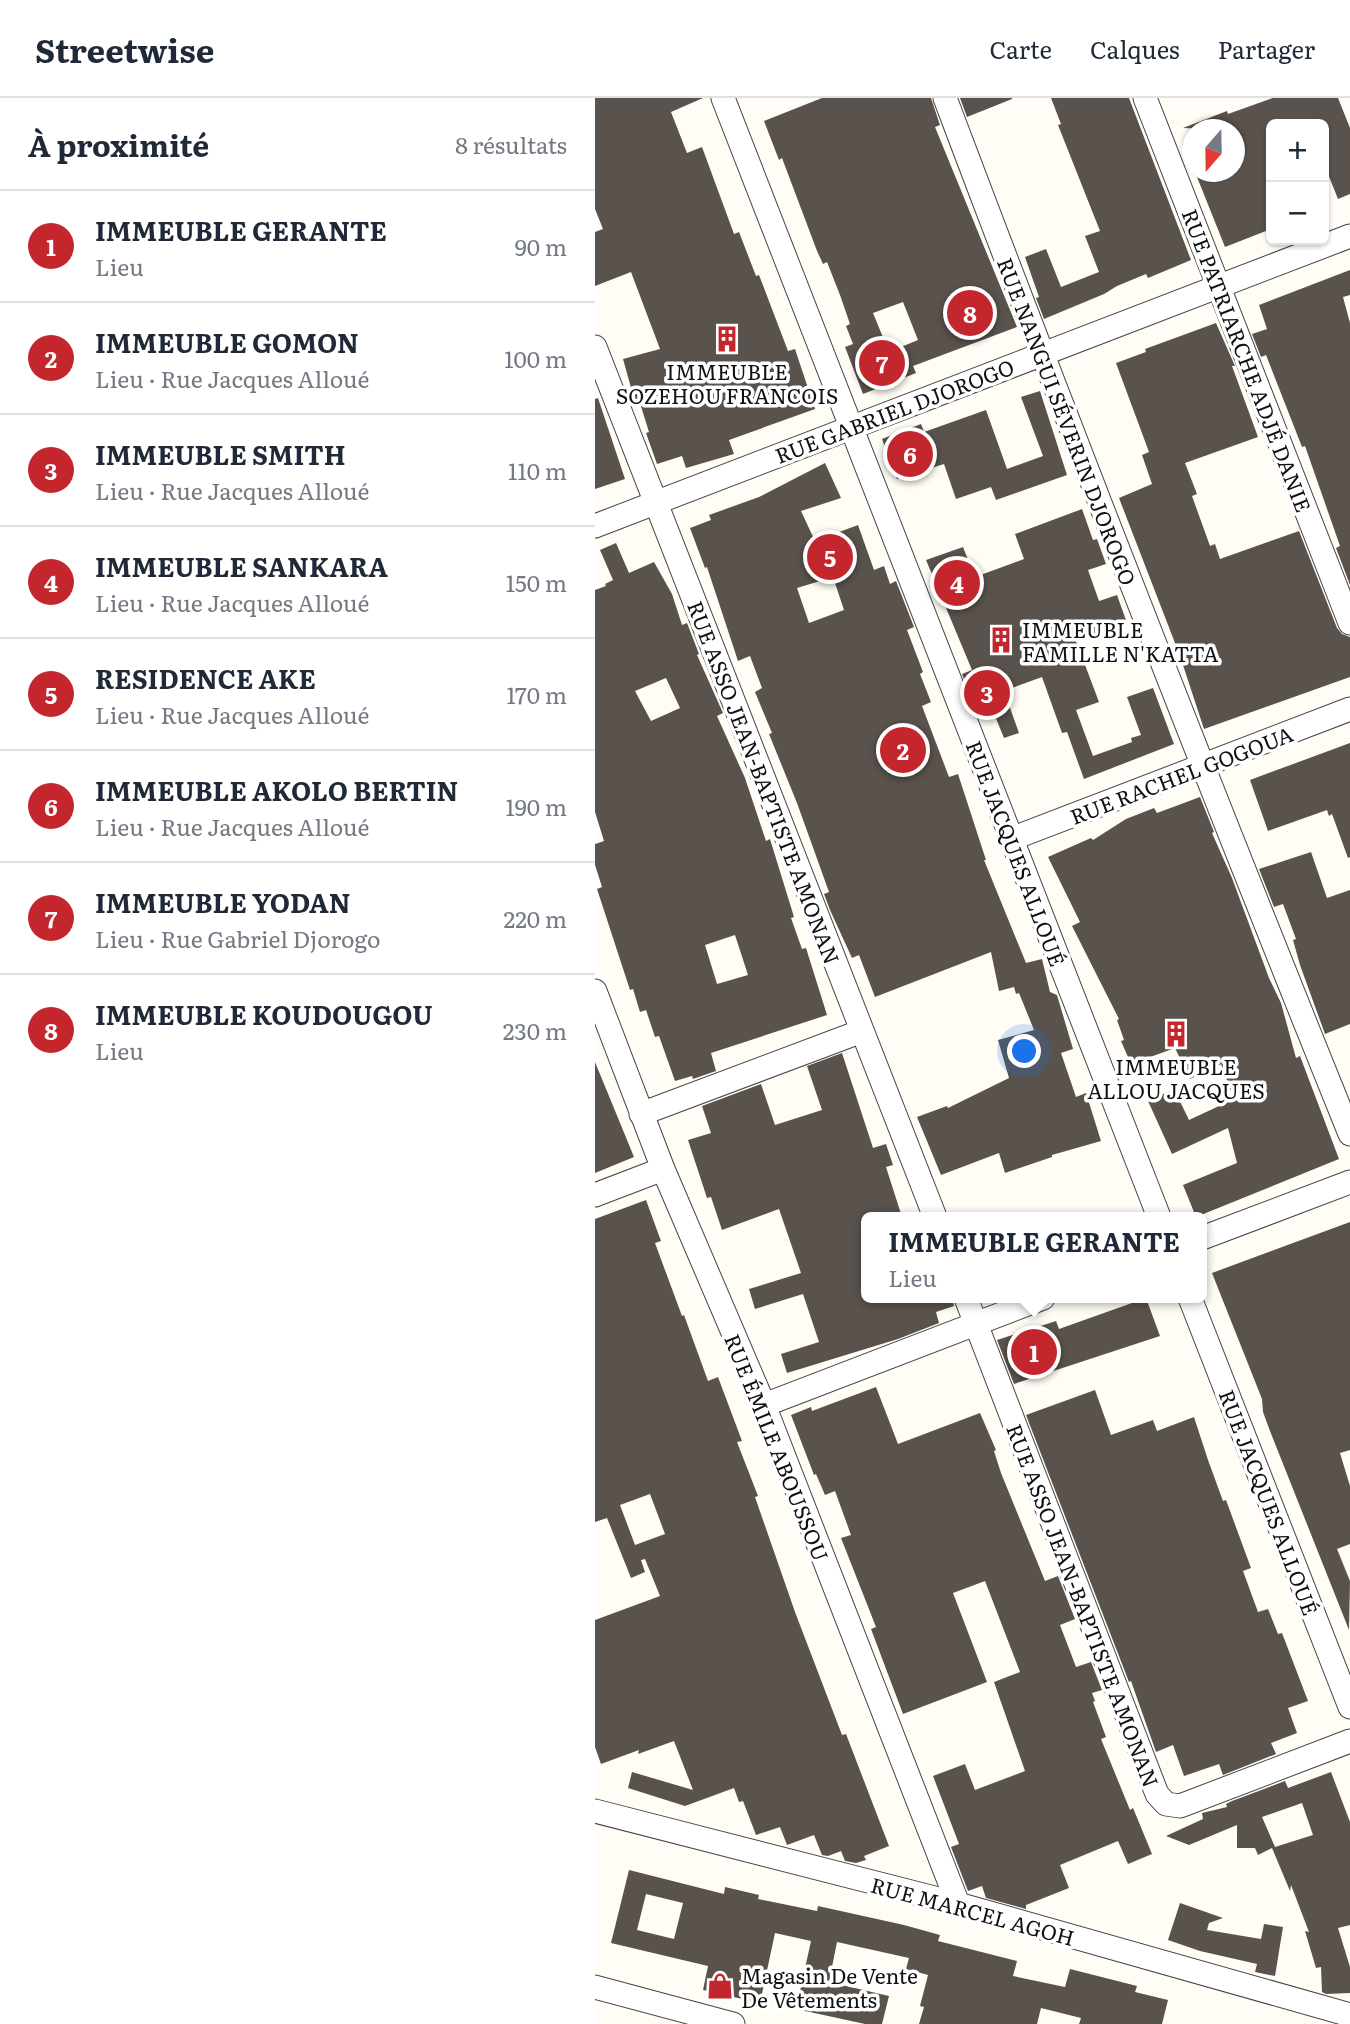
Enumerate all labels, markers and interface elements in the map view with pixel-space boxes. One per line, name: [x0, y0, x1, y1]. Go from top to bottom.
text: Streetwise: [35, 24, 214, 73]
text: Carte: [989, 31, 1052, 66]
text: Calques: [1090, 31, 1180, 66]
text: Partager: [1218, 31, 1315, 66]
north arrow: [1182, 119, 1245, 182]
map controls: [1266, 119, 1329, 245]
button: +: [1266, 119, 1329, 182]
text: À proximité: [28, 122, 209, 166]
text: 8 résultats: [455, 127, 567, 161]
button: −: [1266, 182, 1329, 245]
street label: RUE PATRIARCHE ADJÉ DANIE: [1176, 204, 1320, 516]
text: IMMEUBLE GERANTE: [95, 210, 387, 249]
text: 1: [46, 229, 56, 263]
text: 90 m: [515, 229, 567, 263]
text: Lieu: [95, 249, 144, 283]
street label: RUE NANGUI SÉVERIN DJOROGO: [991, 253, 1145, 589]
pin: 8: [947, 287, 993, 339]
text: IMMEUBLE GOMON: [95, 322, 359, 361]
building icon: IMMEUBLE SOZEHOU FRANCOIS: [712, 324, 742, 354]
pin: 7: [859, 337, 905, 389]
text: 2: [45, 341, 57, 375]
text: 100 m: [504, 341, 567, 375]
street label: RUE GABRIEL DJOROGO: [770, 350, 1018, 470]
place label: IMMEUBLE SOZEHOU FRANCOIS: [616, 355, 838, 410]
text: Lieu · Rue Jacques Alloué: [95, 361, 370, 395]
pin: 6: [887, 428, 933, 480]
text: IMMEUBLE SMITH: [95, 434, 346, 473]
text: 3: [45, 453, 57, 487]
text: 110 m: [508, 453, 567, 487]
text: Lieu · Rue Jacques Alloué: [95, 473, 370, 507]
pin: 5: [807, 531, 853, 583]
text: IMMEUBLE SANKARA: [95, 546, 388, 585]
pin: 4: [934, 557, 980, 609]
text: 4: [44, 565, 58, 599]
text: 150 m: [506, 565, 567, 599]
text: Lieu · Rue Jacques Alloué: [95, 585, 370, 619]
street label: RUE ASSO JEAN-BAPTISTE AMONAN: [681, 596, 849, 968]
place label: IMMEUBLE FAMILLE N'KATTA: [1022, 613, 1219, 668]
building icon: IMMEUBLE FAMILLE N'KATTA: [986, 625, 1016, 655]
text: RESIDENCE AKE: [95, 658, 316, 697]
pin: 3: [964, 667, 1010, 719]
text: 5: [45, 677, 57, 711]
text: 170 m: [506, 677, 567, 711]
text: Lieu · Rue Jacques Alloué: [95, 697, 370, 731]
street label: RUE RACHEL GOGOUA: [1065, 717, 1297, 831]
pin: 2: [880, 724, 926, 776]
street label: RUE JACQUES ALLOUÉ: [960, 736, 1074, 970]
text: IMMEUBLE AKOLO BERTIN: [95, 770, 458, 809]
text: 6: [44, 789, 58, 823]
text: 190 m: [505, 789, 567, 823]
text: Lieu · Rue Jacques Alloué: [95, 809, 370, 843]
text: IMMEUBLE YODAN: [95, 882, 350, 921]
text: 7: [45, 901, 57, 935]
text: 220 m: [503, 901, 567, 935]
text: Lieu · Rue Gabriel Djorogo: [95, 921, 380, 955]
text: IMMEUBLE KOUDOUGOU: [95, 994, 433, 1033]
text: 8: [44, 1013, 58, 1047]
text: 230 m: [503, 1013, 567, 1047]
building icon: IMMEUBLE ALLOU JACQUES: [1161, 1019, 1191, 1049]
text: Lieu: [95, 1033, 144, 1067]
your location: [1007, 1034, 1041, 1068]
place label: IMMEUBLE ALLOU JACQUES: [1087, 1050, 1265, 1105]
popup: [861, 1212, 1207, 1303]
text: IMMEUBLE GERANTE: [888, 1221, 1180, 1260]
text: Lieu: [888, 1260, 937, 1294]
pin: 1: [1011, 1326, 1057, 1378]
street label: RUE ÉMILE ABOUSSOU: [718, 1329, 838, 1565]
street label: RUE JACQUES ALLOUÉ: [1213, 1385, 1327, 1619]
street label: RUE ASSO JEAN-BAPTISTE AMONAN: [1000, 1419, 1168, 1791]
street label: RUE MARCEL AGOH: [868, 1868, 1078, 1952]
place label: Magasin De Vente De Vêtements: [741, 1959, 918, 2014]
shop icon: Magasin De Vente De Vêtements: [705, 1971, 735, 2001]

